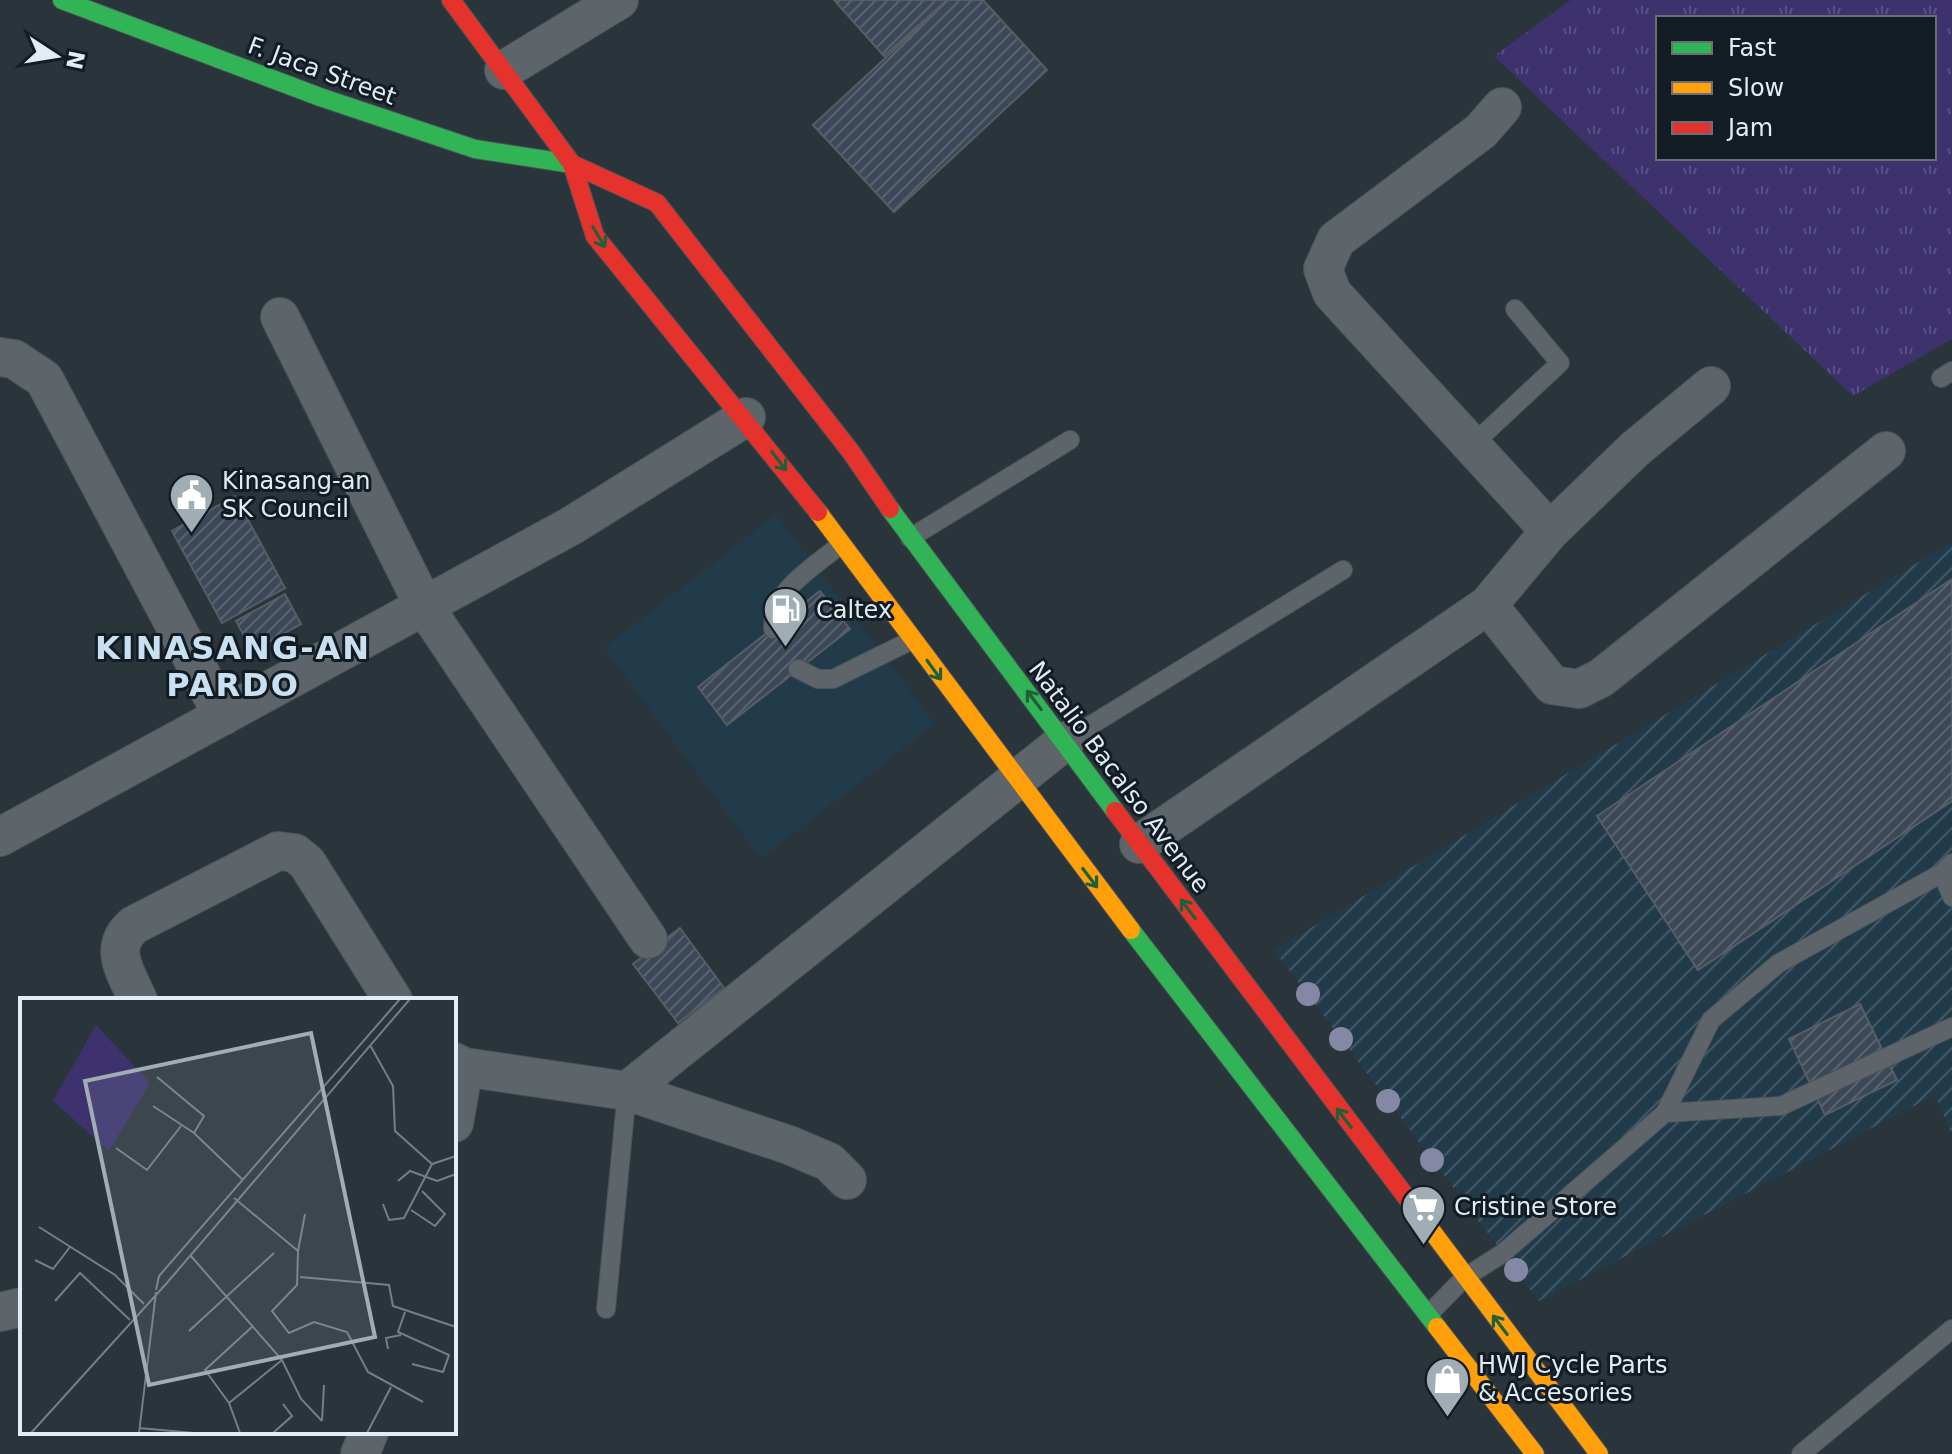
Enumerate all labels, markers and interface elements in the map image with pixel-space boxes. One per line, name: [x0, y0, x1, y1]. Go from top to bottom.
north arrow: [16, 16, 96, 96]
legend: [1656, 16, 1936, 160]
street label: F. Jaca Street: [244, 31, 400, 111]
text: Fast: [1728, 34, 1776, 62]
text: N: [61, 48, 89, 72]
text: Slow: [1728, 74, 1784, 102]
text: Jam: [1726, 114, 1773, 142]
one-way arrow: [591, 225, 607, 248]
one-way arrow: [771, 450, 788, 471]
place label: Kinasang-an SK Council: [222, 467, 371, 523]
public building icon: Kinasang-an SK Council: [167, 471, 215, 534]
fuel station icon: Caltex: [761, 586, 809, 649]
place label: Caltex: [816, 596, 892, 624]
district label: KINASANG-AN PARDO: [95, 629, 371, 704]
street label: Natalio Bacalso Avenue: [1023, 656, 1215, 898]
one-way arrow: [926, 658, 942, 680]
one-way arrow: [1025, 690, 1042, 712]
one-way arrow: [1081, 867, 1098, 888]
one-way arrow: [1180, 899, 1196, 921]
inset map: [20, 998, 456, 1434]
one-way arrow: [1335, 1107, 1352, 1129]
supermarket icon: Cristine Store: [1399, 1183, 1447, 1246]
place label: Cristine Store: [1454, 1193, 1617, 1221]
one-way arrow: [1492, 1315, 1509, 1337]
place label: HWJ Cycle Parts & Accesories: [1478, 1351, 1668, 1407]
shop icon: HWJ Cycle Parts & Accesories: [1423, 1355, 1471, 1418]

